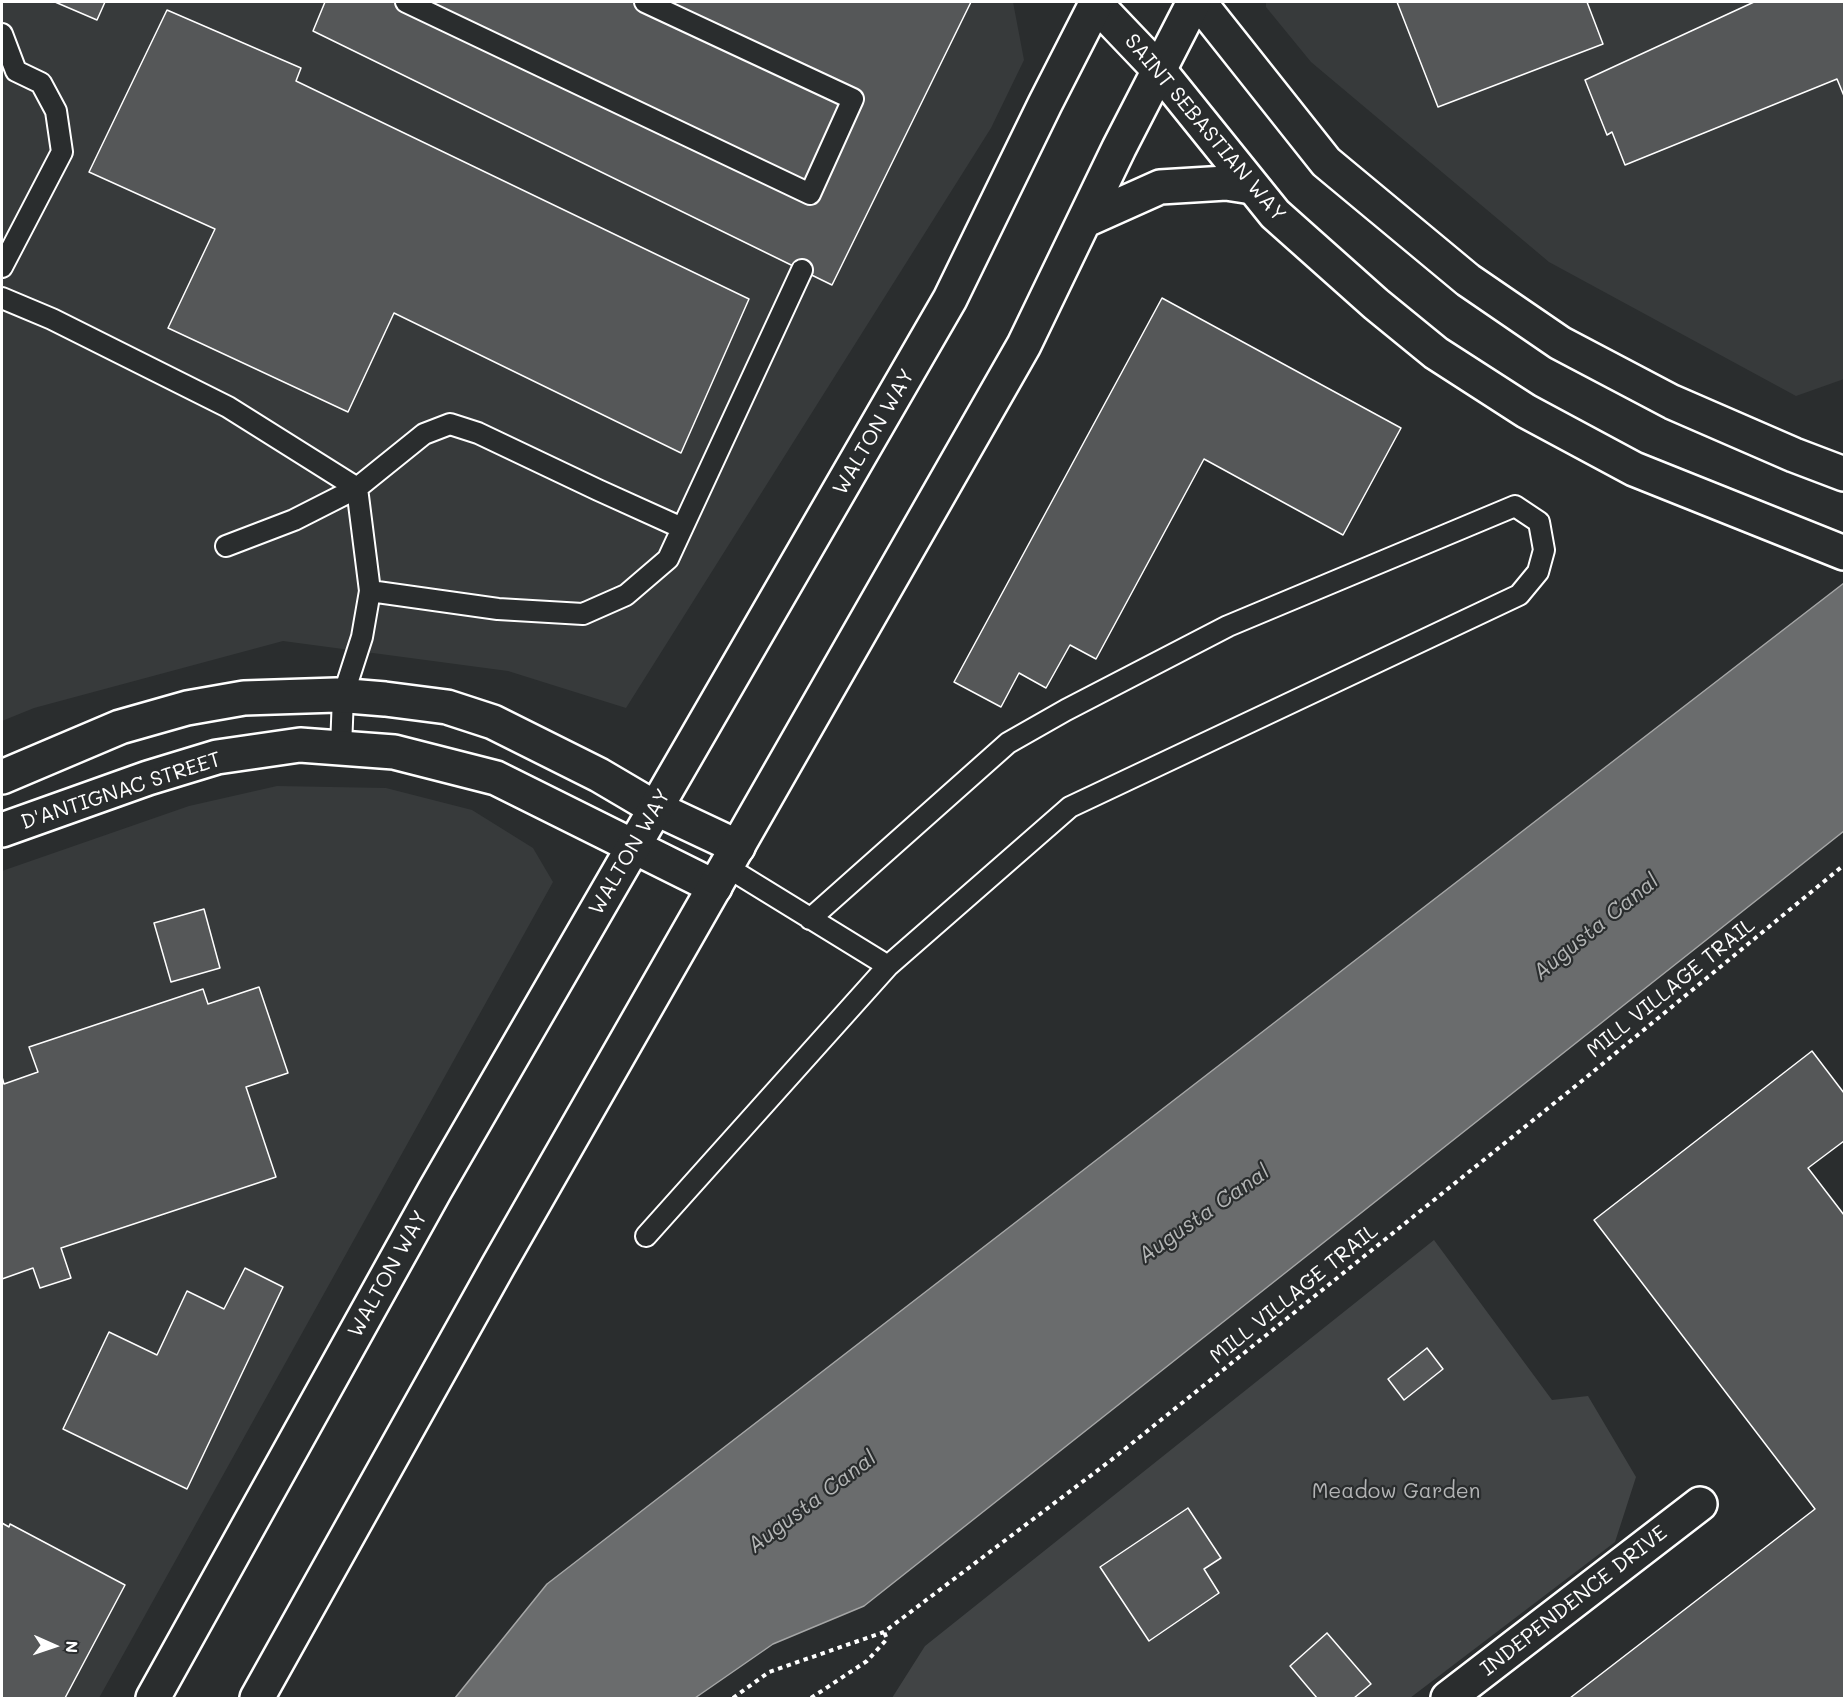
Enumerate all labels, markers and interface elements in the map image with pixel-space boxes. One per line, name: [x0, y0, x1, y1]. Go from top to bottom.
street label: SAINT SEBASTIAN WAY: [1119, 29, 1291, 227]
street label: WALTON WAY: [828, 365, 920, 499]
street label: D'ANTIGNAC STREET: [18, 747, 224, 835]
street label: WALTON WAY: [584, 785, 676, 919]
water label: Augusta Canal: [1528, 868, 1664, 986]
street label: MILL VILLAGE TRAIL: [1582, 913, 1760, 1063]
water label: Augusta Canal: [1133, 1159, 1275, 1269]
street label: WALTON WAY: [343, 1206, 433, 1342]
street label: MILL VILLAGE TRAIL: [1205, 1219, 1383, 1369]
water label: Augusta Canal: [743, 1445, 881, 1559]
park label: Meadow Garden: [1312, 1479, 1480, 1505]
street label: INDEPENDENCE DRIVE: [1476, 1520, 1672, 1682]
north arrow: [24, 1616, 84, 1676]
text: N: [62, 1640, 83, 1654]

